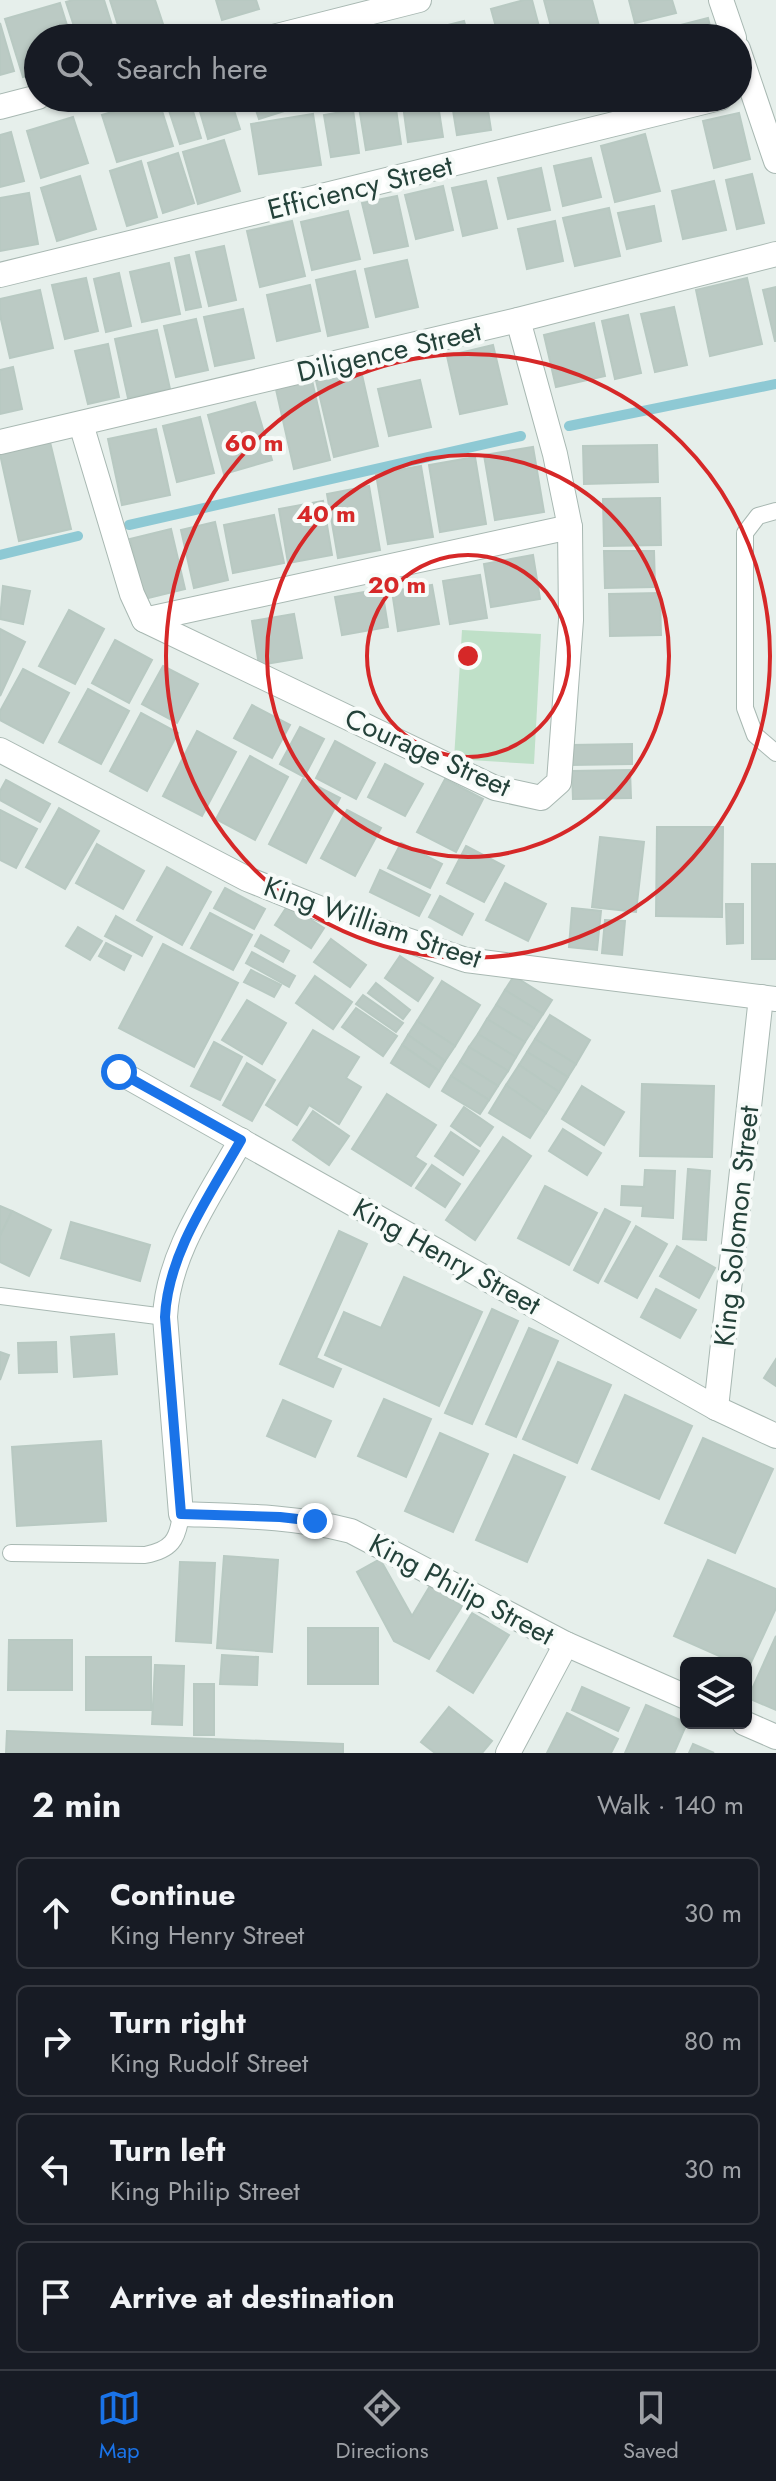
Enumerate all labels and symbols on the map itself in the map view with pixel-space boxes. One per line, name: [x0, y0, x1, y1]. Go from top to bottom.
street label: Efficiency Street: [263, 145, 457, 230]
street label: Diligence Street: [293, 310, 486, 393]
text: 60 m: [225, 425, 283, 460]
text: 40 m: [296, 496, 356, 531]
text: 20 m: [368, 567, 426, 602]
centre of rings: [454, 642, 482, 670]
street label: Courage Street: [338, 698, 518, 807]
street label: King William Street: [258, 866, 487, 979]
route start: [101, 1054, 137, 1090]
street label: King Solomon Street: [703, 1104, 770, 1348]
street label: King Henry Street: [345, 1188, 548, 1325]
route end: [297, 1503, 333, 1539]
street label: King Philip Street: [362, 1523, 562, 1656]

